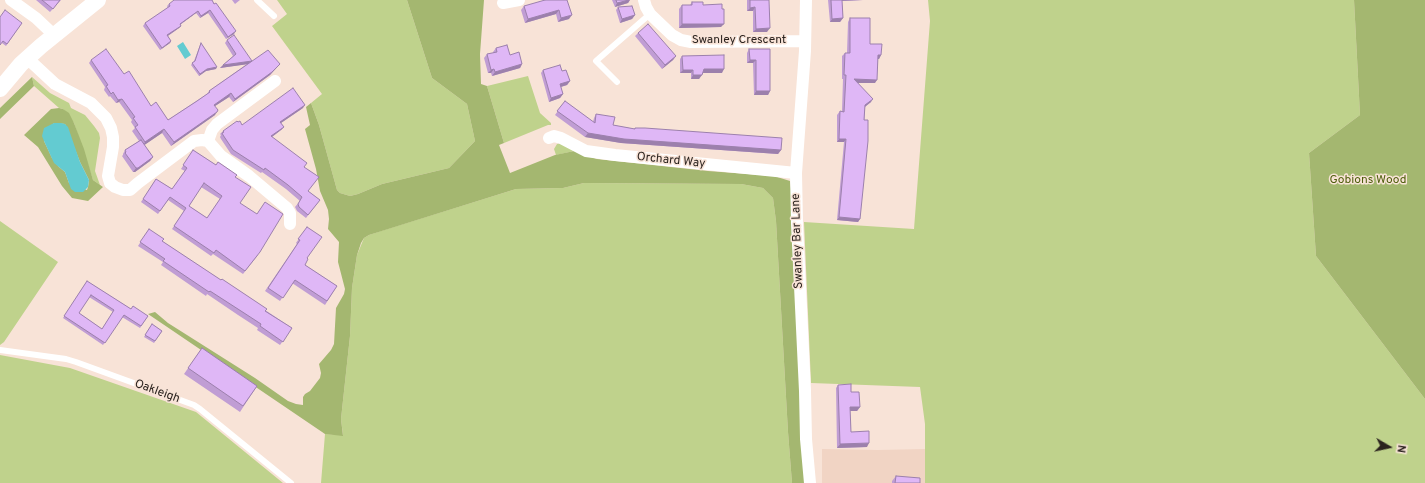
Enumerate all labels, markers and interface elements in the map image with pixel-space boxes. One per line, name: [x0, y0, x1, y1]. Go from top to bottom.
street label: Swanley Crescent: [692, 34, 786, 48]
street label: Orchard Way: [636, 150, 706, 172]
park label: Gobions Wood: [1330, 174, 1406, 188]
street label: Swanley Bar Lane: [789, 193, 807, 289]
street label: Oakleigh: [132, 377, 182, 407]
north arrow: [1369, 427, 1409, 467]
text: N: [1393, 444, 1408, 454]

